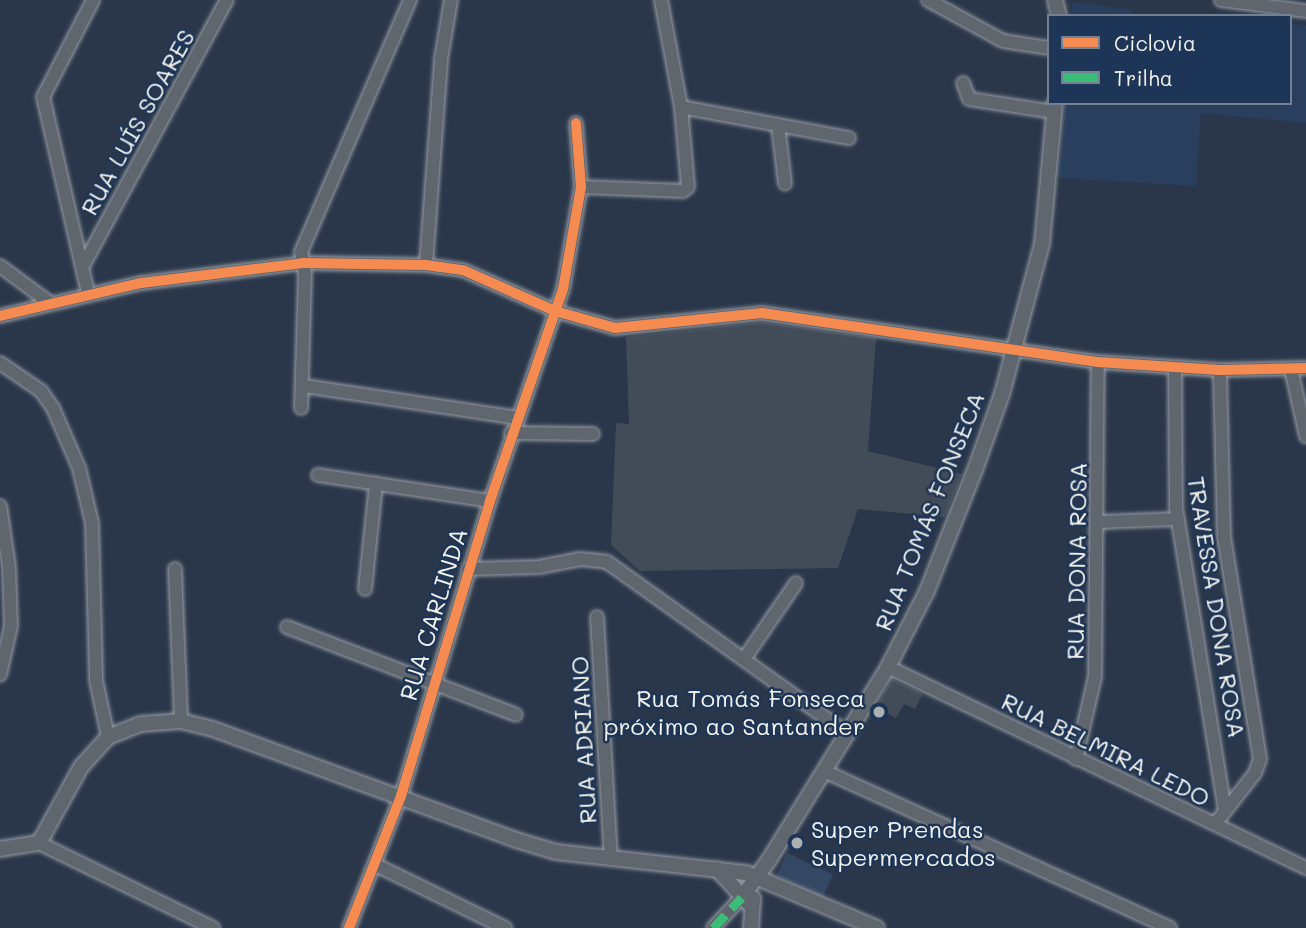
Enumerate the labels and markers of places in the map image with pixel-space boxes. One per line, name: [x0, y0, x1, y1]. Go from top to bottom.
place label: Rua Tomás Fonseca próximo ao Santander: [604, 684, 865, 740]
marker: Rua Tomás Fonseca próximo ao Santander: [871, 704, 887, 720]
place label: Super Prendas Supermercados: [811, 815, 996, 871]
marker: Super Prendas Supermercados: [789, 835, 805, 851]

